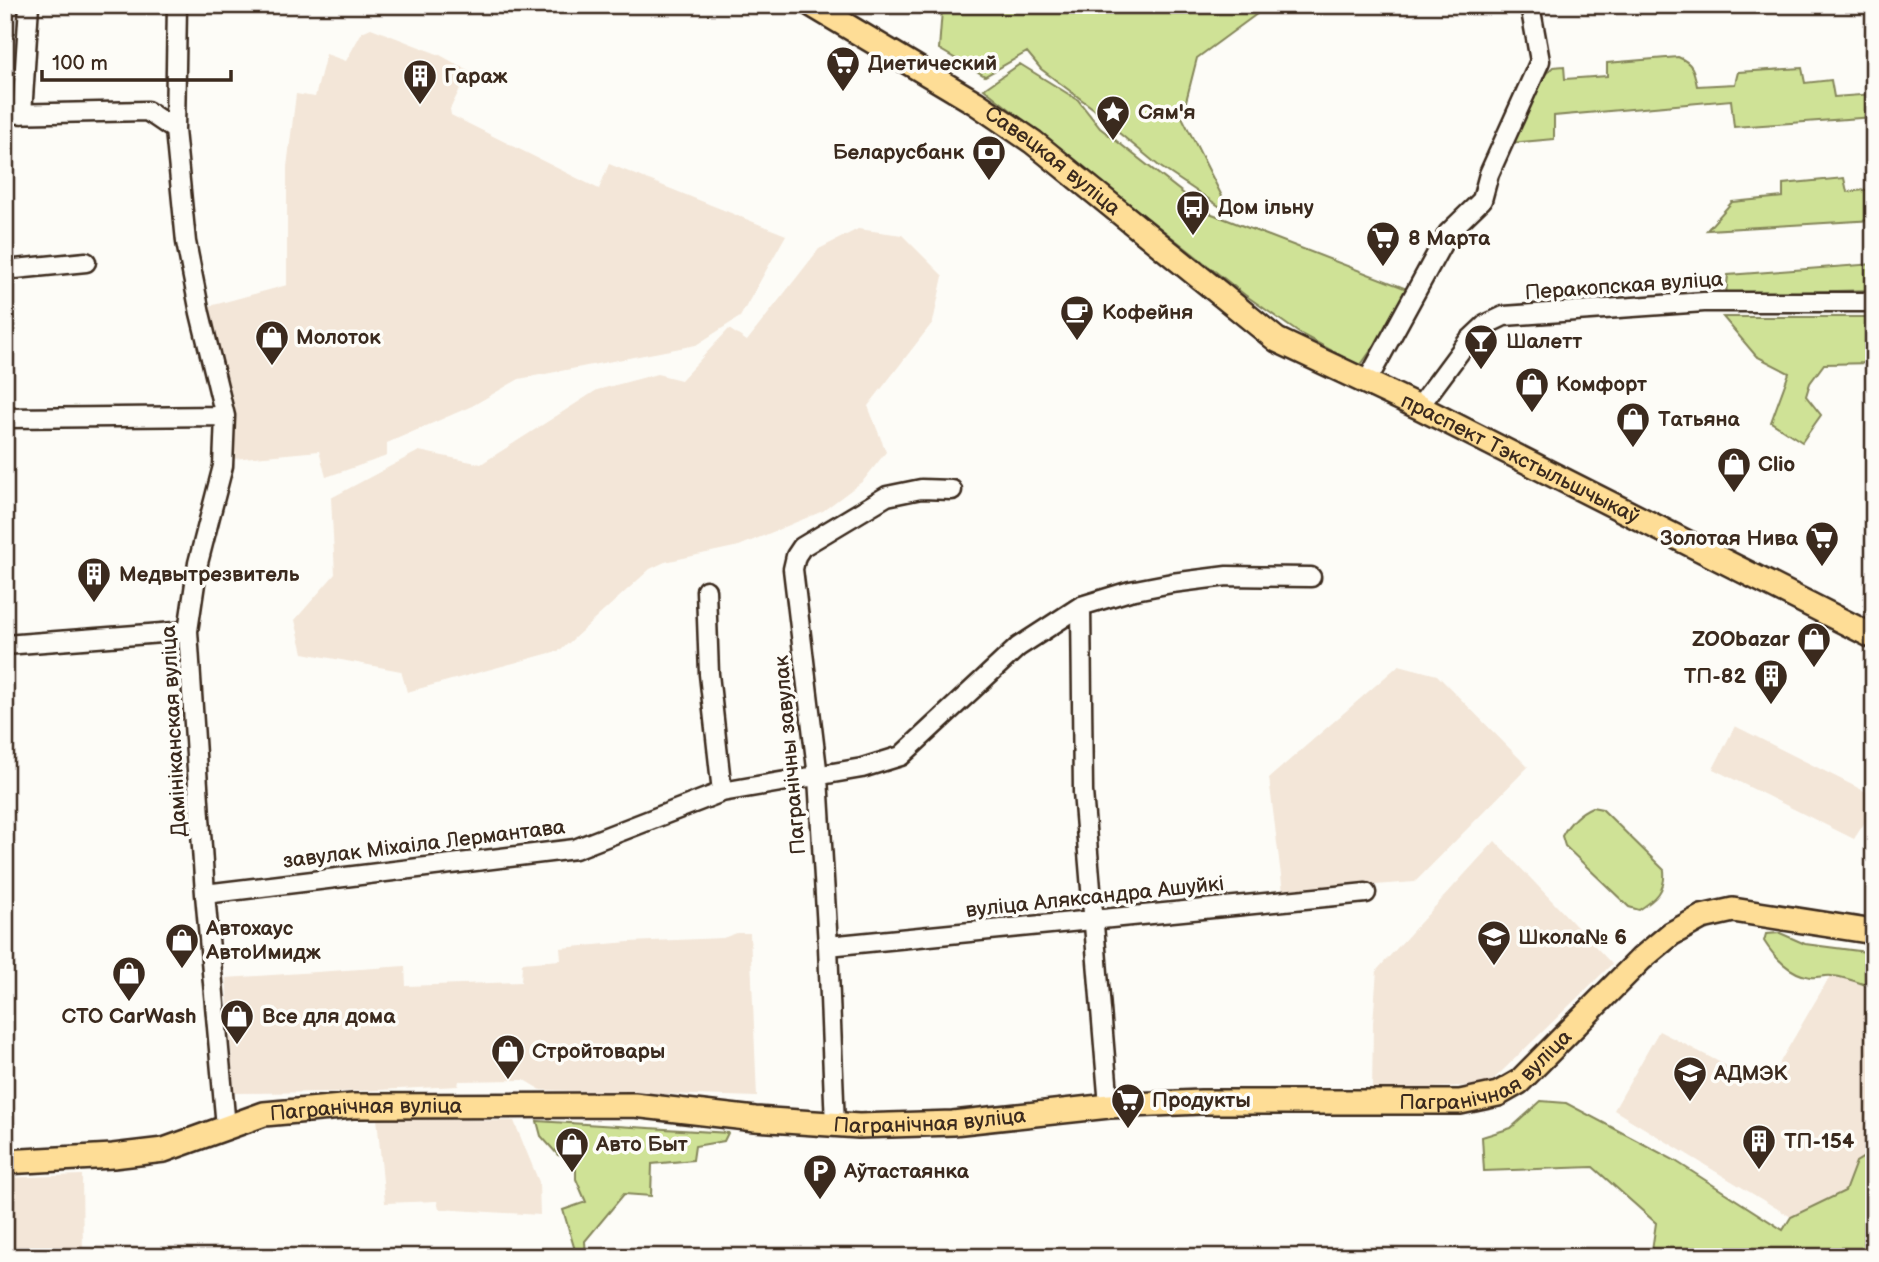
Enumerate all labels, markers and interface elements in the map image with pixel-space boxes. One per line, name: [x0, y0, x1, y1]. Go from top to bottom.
scale bar: [42, 38, 231, 82]
supermarket icon: Диетический: [824, 44, 862, 93]
text: 100 m: [52, 51, 108, 76]
place label: Диетический: [868, 51, 997, 76]
building icon: Гараж: [401, 57, 439, 106]
place label: Гараж: [444, 64, 508, 89]
place icon: Сям'я: [1094, 93, 1132, 142]
street label: Савецкая вуліца: [980, 100, 1126, 221]
place label: Сям'я: [1138, 100, 1196, 125]
bank icon: Беларусбанк: [970, 133, 1008, 182]
place label: Беларусбанк: [833, 140, 965, 165]
bus stop icon: Дом ільну: [1174, 188, 1212, 237]
place label: Дом ільну: [1218, 195, 1314, 220]
supermarket icon: 8 Марта: [1364, 219, 1402, 268]
place label: 8 Марта: [1408, 226, 1491, 251]
street label: Перакопская вуліца: [1524, 267, 1725, 305]
cafe icon: Кофейня: [1058, 293, 1096, 342]
place label: Кофейня: [1102, 300, 1193, 325]
shop icon: Молоток: [253, 318, 291, 367]
bar icon: Шалетт: [1462, 322, 1500, 371]
place label: Молоток: [296, 325, 381, 350]
place label: Шалетт: [1506, 329, 1582, 354]
shop icon: Комфорт: [1513, 365, 1551, 414]
place label: Комфорт: [1556, 372, 1647, 397]
street label: праспект Тэкстыльшчыкаў: [1397, 388, 1644, 529]
shop icon: Татьяна: [1614, 400, 1652, 449]
place label: Татьяна: [1658, 407, 1741, 432]
shop icon: Clio: [1715, 445, 1753, 494]
place label: Clio: [1758, 452, 1795, 477]
supermarket icon: Золотая Нива: [1803, 519, 1841, 568]
place label: Золотая Нива: [1660, 526, 1799, 551]
building icon: Медвытрезвитель: [75, 555, 113, 604]
place label: Медвытрезвитель: [119, 562, 300, 587]
shop icon: ZOObazar: [1795, 620, 1833, 669]
street label: Дамініканская вуліца: [156, 624, 192, 837]
place label: ZOObazar: [1692, 627, 1791, 652]
street label: Пагранічны завулак: [769, 654, 811, 856]
building icon: ТП-82: [1752, 657, 1790, 706]
place label: ТП-82: [1684, 664, 1746, 689]
street label: завулак Міхаіла Лермантава: [281, 814, 567, 874]
street label: вуліца Аляксандра Ашуйкі: [965, 871, 1225, 923]
place label: Автохаус АвтоИмидж: [205, 916, 321, 965]
school or university icon: Школа№ 6: [1475, 918, 1513, 967]
shop icon: Автохаус АвтоИмидж: [163, 921, 201, 970]
place label: Школа№ 6: [1518, 925, 1627, 950]
shop icon: СТО CarWash: [110, 954, 148, 1003]
shop icon: Все для дома: [218, 997, 256, 1046]
place label: СТО CarWash: [62, 1004, 196, 1029]
place label: Все для дома: [262, 1004, 396, 1029]
street label: Пагранічная вуліца: [1399, 1024, 1577, 1115]
shop icon: Стройтовары: [489, 1032, 527, 1081]
place label: Стройтовары: [532, 1039, 665, 1064]
school or university icon: АДМЭК: [1671, 1054, 1709, 1103]
place label: АДМЭК: [1713, 1061, 1789, 1086]
supermarket icon: Продукты: [1109, 1081, 1147, 1130]
place label: Продукты: [1152, 1088, 1251, 1113]
street label: Пагранічная вуліца: [269, 1093, 463, 1126]
street label: Пагранічная вуліца: [833, 1103, 1028, 1139]
building icon: ТП-154: [1740, 1122, 1778, 1171]
shop icon: Авто Быт: [553, 1125, 591, 1174]
place label: ТП-154: [1784, 1129, 1855, 1154]
place label: Авто Быт: [595, 1132, 688, 1157]
parking icon: Аўтастаянка: [801, 1152, 839, 1201]
place label: Аўтастаянка: [843, 1159, 970, 1184]

